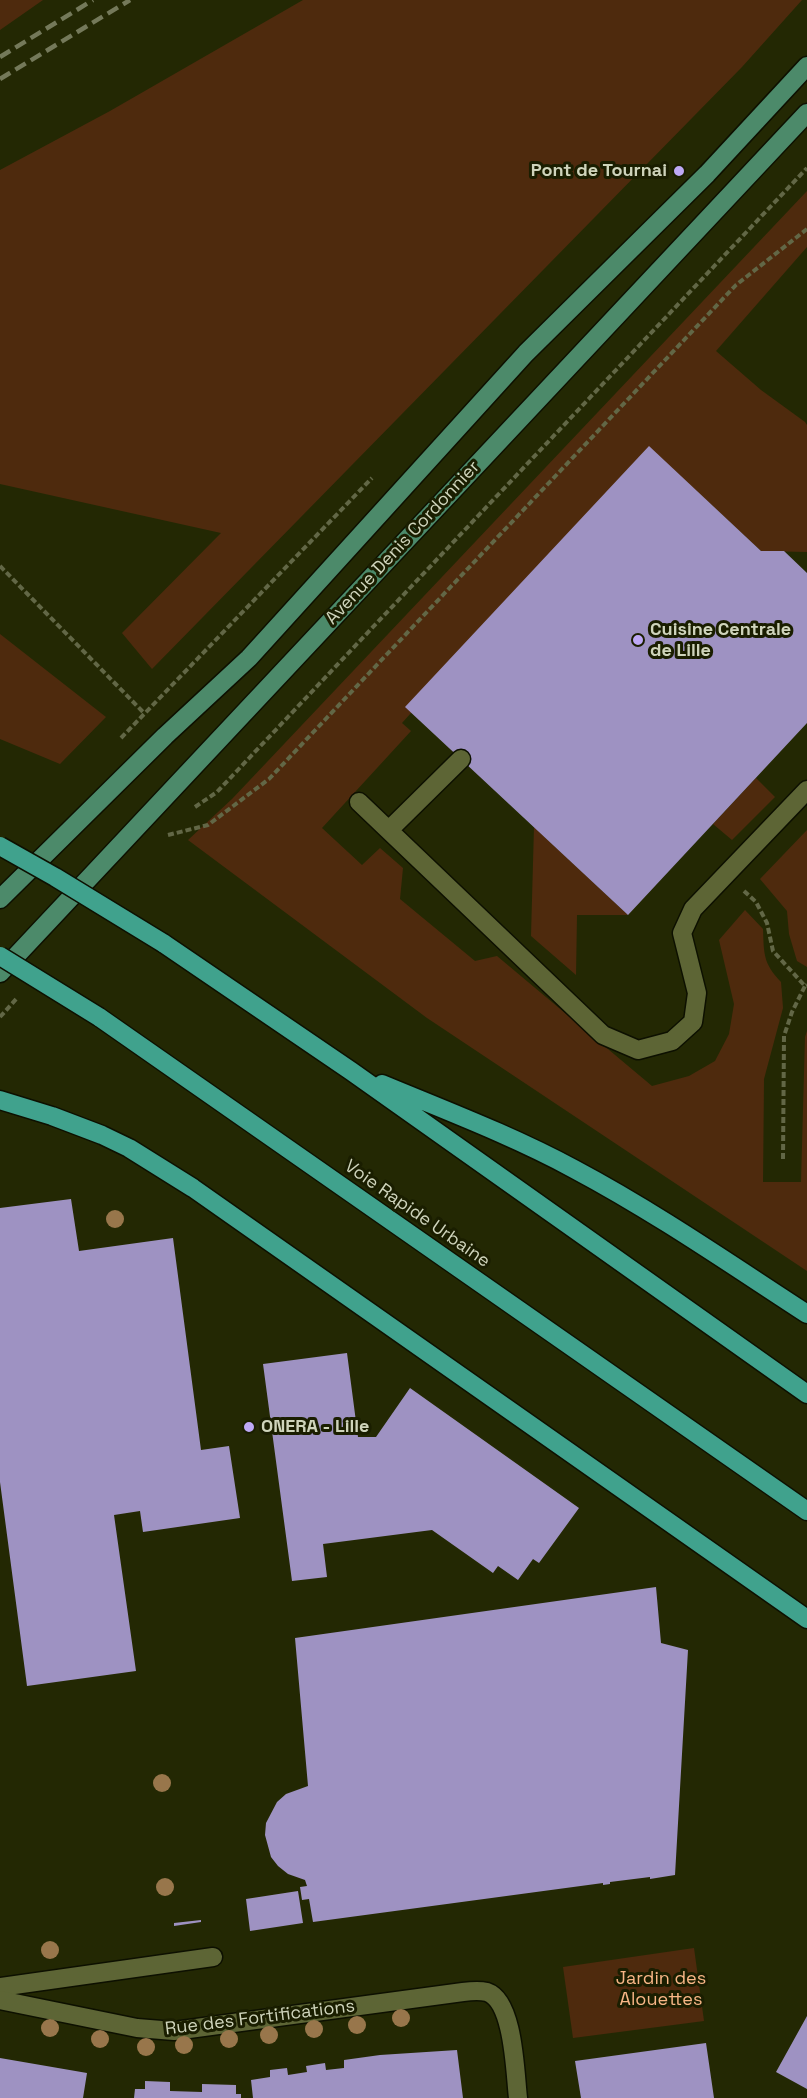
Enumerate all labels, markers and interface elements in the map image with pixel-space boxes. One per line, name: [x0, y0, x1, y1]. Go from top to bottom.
place label: Pont de Tournai: [531, 160, 667, 182]
marker: Pont de Tournai: [672, 164, 686, 178]
street label: Avenue Denis Cordonnier: [321, 457, 485, 629]
place label: Cuisine Centrale de Lille: [650, 619, 791, 662]
marker: Cuisine Centrale de Lille: [631, 633, 645, 647]
street label: Voie Rapide Urbaine: [340, 1156, 494, 1272]
place label: ONERA - Lille: [261, 1416, 369, 1438]
marker: ONERA - Lille: [242, 1420, 256, 1434]
park label: Jardin des Alouettes: [616, 1968, 706, 2010]
street label: Rue des Fortifications: [164, 1996, 356, 2040]

